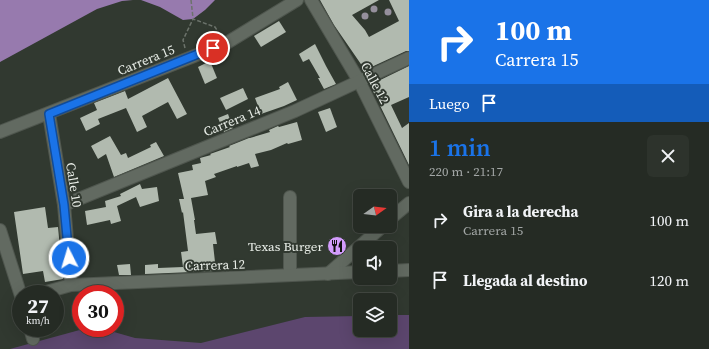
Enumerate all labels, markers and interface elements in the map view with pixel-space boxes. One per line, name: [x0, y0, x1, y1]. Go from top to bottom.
text: 100 m: [495, 11, 572, 49]
icon: right: [429, 16, 481, 68]
pin: [196, 31, 230, 65]
icon: arrive: [202, 37, 224, 59]
street label: Carrera 15: [115, 41, 177, 79]
text: Carrera 15: [495, 47, 578, 72]
street label: Calle 12: [357, 59, 393, 107]
icon: arrive: [478, 92, 500, 114]
text: Luego: [429, 93, 470, 114]
street label: Carrera 14: [201, 102, 264, 140]
text: 1 min: [429, 131, 491, 164]
button: close: [647, 135, 689, 177]
street label: Calle 10: [62, 161, 86, 209]
text: 220 m · 21:17: [429, 163, 503, 180]
north arrow: [353, 189, 397, 233]
map controls: [353, 189, 397, 337]
text: Gira a la derecha: [463, 201, 578, 222]
icon: right: [429, 209, 451, 231]
text: 100 m: [649, 210, 689, 231]
text: Carrera 15: [463, 222, 523, 239]
restaurant icon: Texas Burger: [326, 235, 348, 257]
position arrow: [48, 237, 90, 279]
place label: Texas Burger: [248, 238, 323, 255]
button: sound: [353, 241, 397, 285]
street label: Carrera 12: [185, 255, 245, 275]
icon: arrive: [429, 269, 451, 291]
text: Llegada al destino: [463, 270, 588, 291]
text: 120 m: [649, 270, 689, 291]
speed limit sign: 30: [72, 285, 124, 337]
text: 27: [27, 292, 49, 320]
button: layers: [353, 293, 397, 337]
text: km/h: [26, 314, 50, 327]

